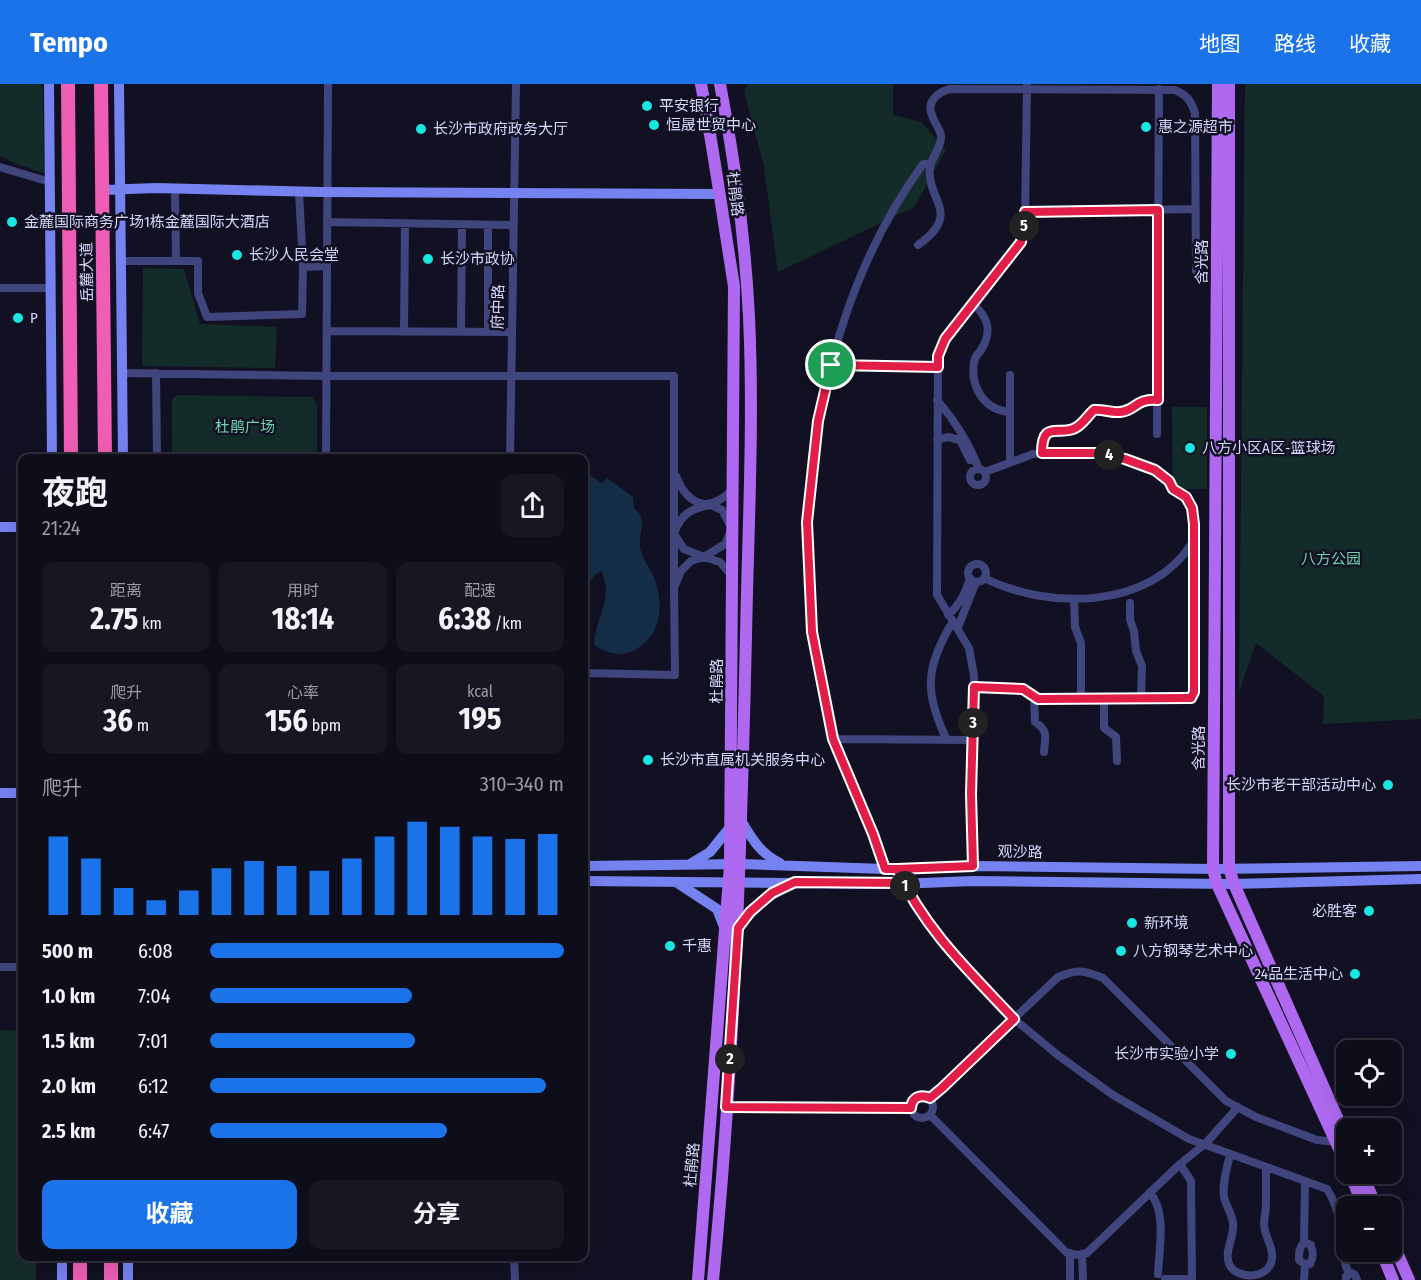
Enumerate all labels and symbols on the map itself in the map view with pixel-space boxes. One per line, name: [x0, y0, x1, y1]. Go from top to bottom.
place label: 平安银行: [659, 97, 719, 115]
marker: 平安银行: [640, 99, 654, 113]
place label: 恒晟世贸中心: [666, 116, 756, 134]
marker: 恒晟世贸中心: [647, 118, 661, 132]
place label: 惠之源超市: [1158, 118, 1233, 136]
place label: 长沙市政府政务大厅: [433, 120, 568, 138]
marker: 惠之源超市: [1139, 120, 1153, 134]
marker: 长沙市政府政务大厅: [414, 122, 428, 136]
street label: 杜鹃路: [723, 171, 747, 217]
pin: 5: [1009, 211, 1039, 241]
place label: 金麓国际商务广场1栋金麓国际大酒店: [24, 213, 270, 231]
marker: 金麓国际商务广场1栋金麓国际大酒店: [5, 215, 19, 229]
street label: 含光路: [1193, 239, 1211, 285]
street label: 岳麓大道: [77, 242, 97, 302]
place label: 长沙人民会堂: [249, 246, 339, 264]
marker: 长沙人民会堂: [230, 248, 244, 262]
place label: 长沙市政协: [440, 250, 515, 268]
marker: 长沙市政协: [421, 252, 435, 266]
street label: 府中路: [489, 284, 507, 330]
place label: P: [30, 309, 38, 327]
marker: P: [11, 311, 25, 325]
pin: [805, 339, 856, 390]
park label: 杜鹃广场: [215, 418, 275, 436]
place label: 八方小区A区-篮球场: [1202, 439, 1335, 457]
pin: 4: [1094, 440, 1124, 470]
marker: 八方小区A区-篮球场: [1183, 441, 1197, 455]
park label: 八方公园: [1301, 550, 1361, 568]
street label: 杜鹃路: [708, 658, 726, 704]
pin: 3: [958, 708, 988, 738]
street label: 含光路: [1190, 725, 1208, 771]
place label: 长沙市直属机关服务中心: [660, 751, 825, 769]
marker: 长沙市直属机关服务中心: [641, 753, 655, 767]
place label: 长沙市老干部活动中心: [1226, 776, 1376, 794]
marker: 长沙市老干部活动中心: [1381, 778, 1395, 792]
street label: 观沙路: [997, 843, 1043, 861]
pin: 1: [890, 871, 920, 901]
place label: 必胜客: [1312, 902, 1357, 920]
marker: 必胜客: [1362, 904, 1376, 918]
place label: 新环境: [1144, 914, 1189, 932]
marker: 新环境: [1125, 916, 1139, 930]
place label: 千惠: [682, 937, 712, 955]
marker: 千惠: [663, 939, 677, 953]
place label: 八方钢琴艺术中心: [1133, 942, 1253, 960]
marker: 八方钢琴艺术中心: [1114, 944, 1128, 958]
place label: 24品生活中心: [1254, 965, 1343, 983]
marker: 24品生活中心: [1348, 967, 1362, 981]
pin: 2: [715, 1044, 745, 1074]
place label: 长沙市实验小学: [1114, 1045, 1219, 1063]
marker: 长沙市实验小学: [1224, 1047, 1238, 1061]
street label: 杜鹃路: [681, 1142, 703, 1188]

